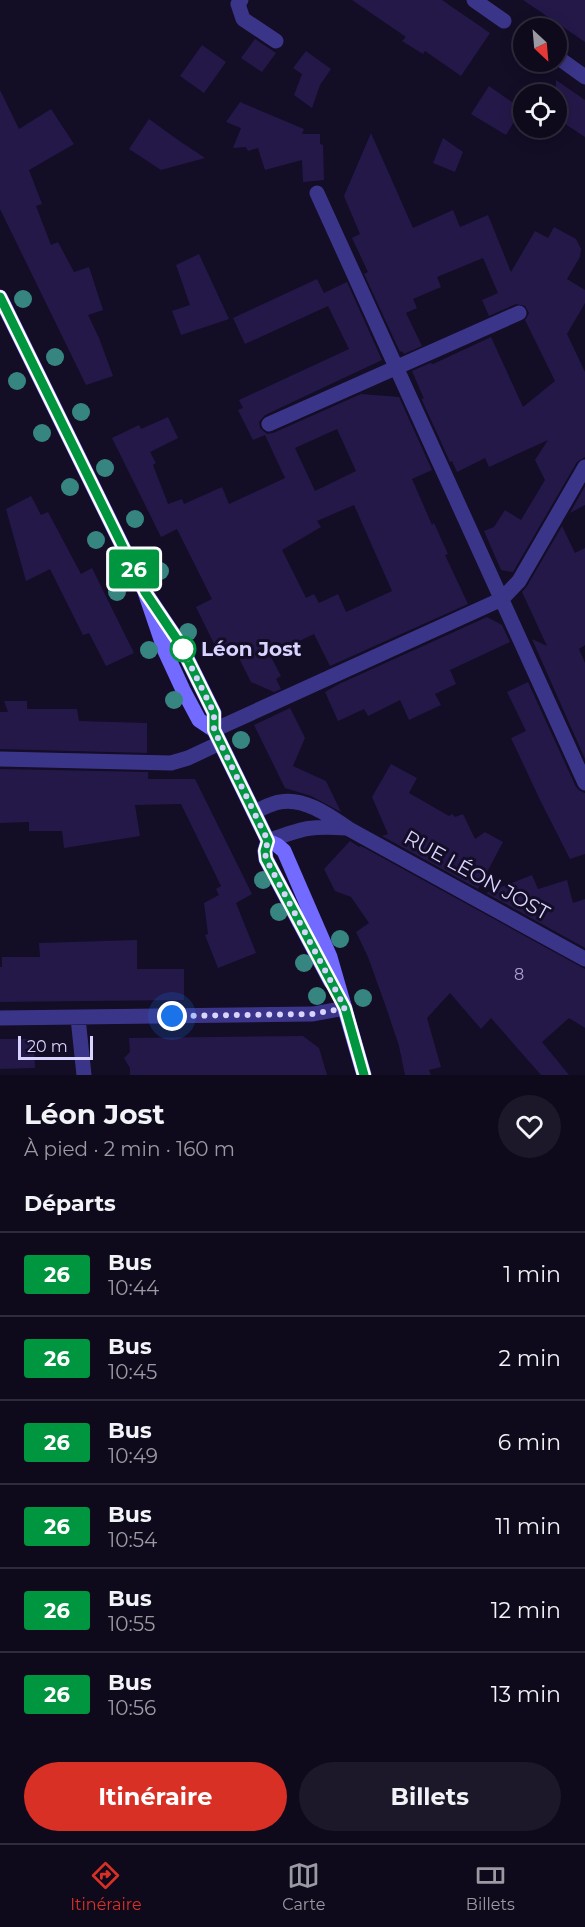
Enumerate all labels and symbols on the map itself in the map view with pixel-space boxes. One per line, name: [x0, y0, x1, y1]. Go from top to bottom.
north arrow: [513, 18, 567, 72]
line badge: 26: [107, 550, 161, 588]
marker: Léon Jost: [170, 636, 196, 662]
place label: Léon Jost: [201, 637, 302, 661]
street label: RUE LÉON JOST: [400, 825, 554, 925]
house number: 8: [514, 965, 524, 984]
your location: [157, 1001, 187, 1031]
scale bar: [18, 1033, 93, 1060]

